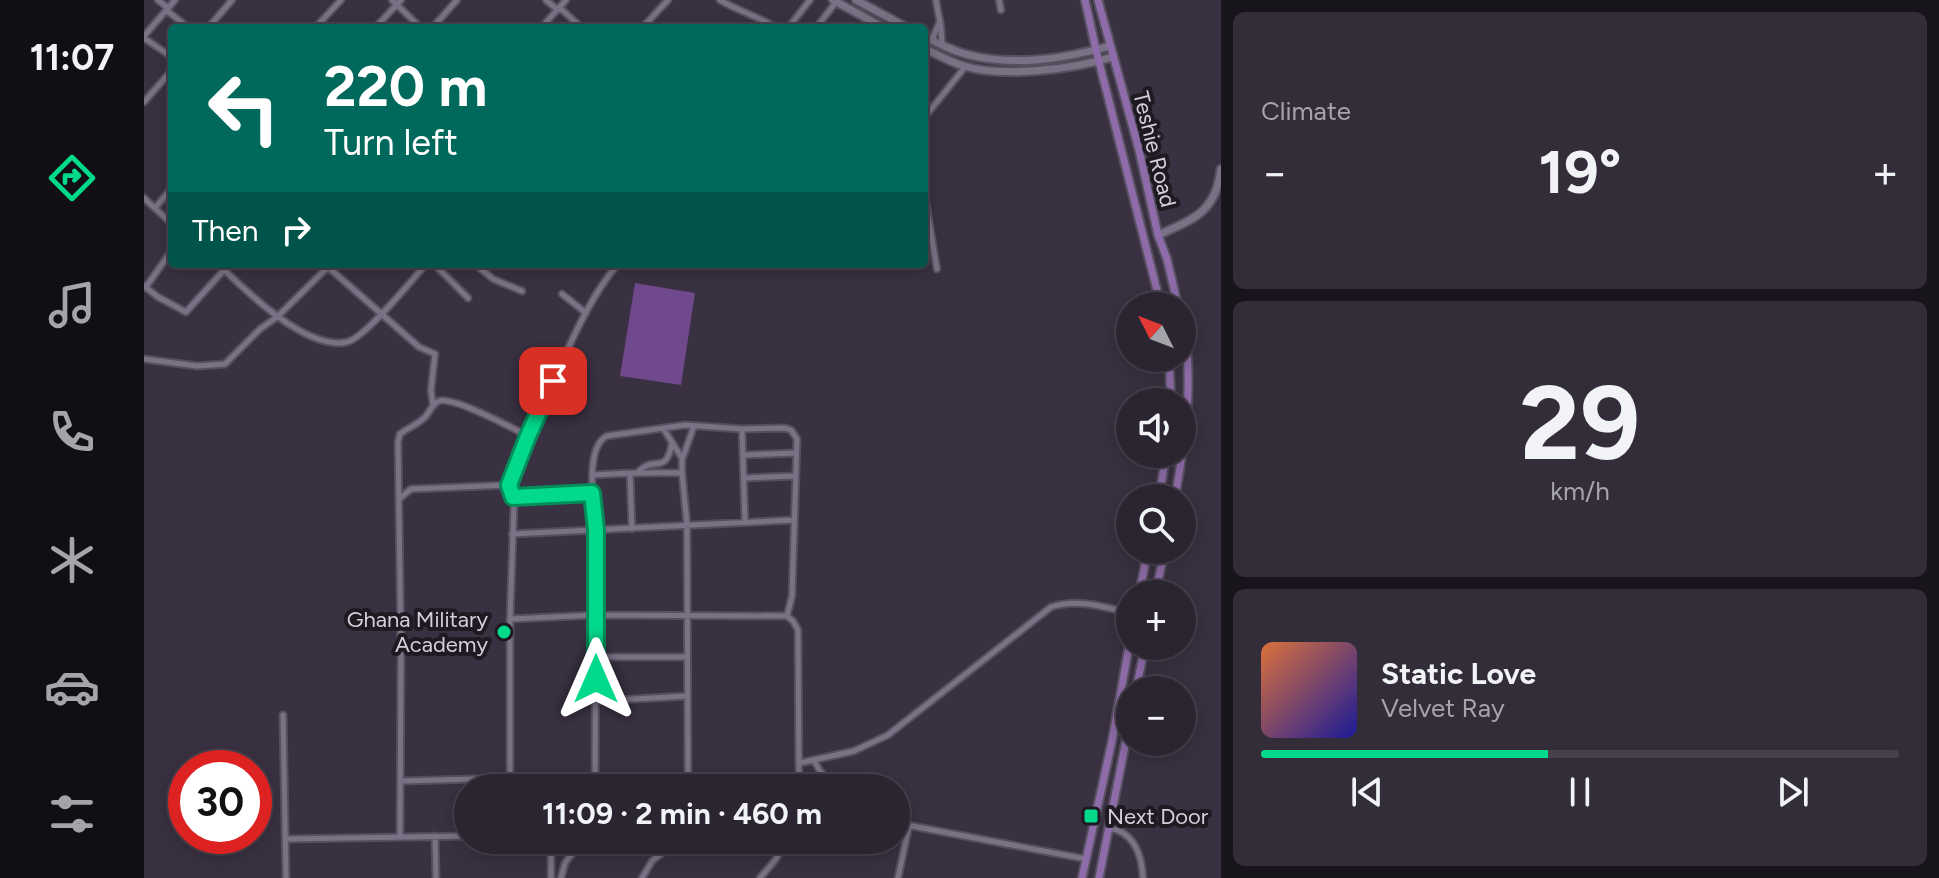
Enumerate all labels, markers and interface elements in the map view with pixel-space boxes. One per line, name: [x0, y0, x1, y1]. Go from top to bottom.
text: 11:07: [30, 36, 114, 79]
text: 220 m: [324, 53, 487, 120]
icon: left: [192, 56, 296, 160]
street label: Teshie Road: [1127, 88, 1182, 210]
text: Climate: [1261, 95, 1351, 127]
text: Turn left: [324, 121, 458, 164]
text: 19°: [1539, 136, 1621, 208]
text: −: [1261, 146, 1288, 199]
text: +: [1872, 146, 1899, 199]
icon: directions: [44, 150, 100, 206]
icon: right: [274, 208, 318, 252]
text: Then: [192, 212, 258, 249]
icon: music: [44, 277, 100, 333]
north arrow: [1116, 292, 1196, 372]
map controls: [1116, 292, 1196, 756]
pin: [519, 347, 587, 415]
icon: arrive: [531, 359, 575, 403]
text: 29: [1520, 360, 1640, 485]
button: sound: [1116, 388, 1196, 468]
icon: phone: [44, 404, 100, 460]
text: km/h: [1550, 475, 1610, 507]
button: search: [1116, 484, 1196, 564]
icon: climate: [44, 532, 100, 588]
button: +: [1116, 580, 1196, 660]
place label: Ghana Military Academy: [347, 606, 488, 658]
marker: Ghana Military Academy: [495, 623, 513, 641]
position arrow: [554, 637, 638, 721]
text: Static Love: [1381, 655, 1536, 692]
icon: car: [44, 659, 100, 715]
button: −: [1116, 676, 1196, 756]
text: Velvet Ray: [1381, 692, 1505, 724]
speed limit sign: 30: [168, 750, 272, 854]
icon: previous: [1345, 770, 1389, 814]
icon: pause: [1558, 770, 1602, 814]
icon: next: [1771, 770, 1815, 814]
icon: filters: [44, 786, 100, 842]
text: 11:09 · 2 min · 460 m: [542, 795, 822, 832]
place label: Next Door: [1107, 803, 1209, 830]
marker: Next Door: [1082, 807, 1100, 825]

